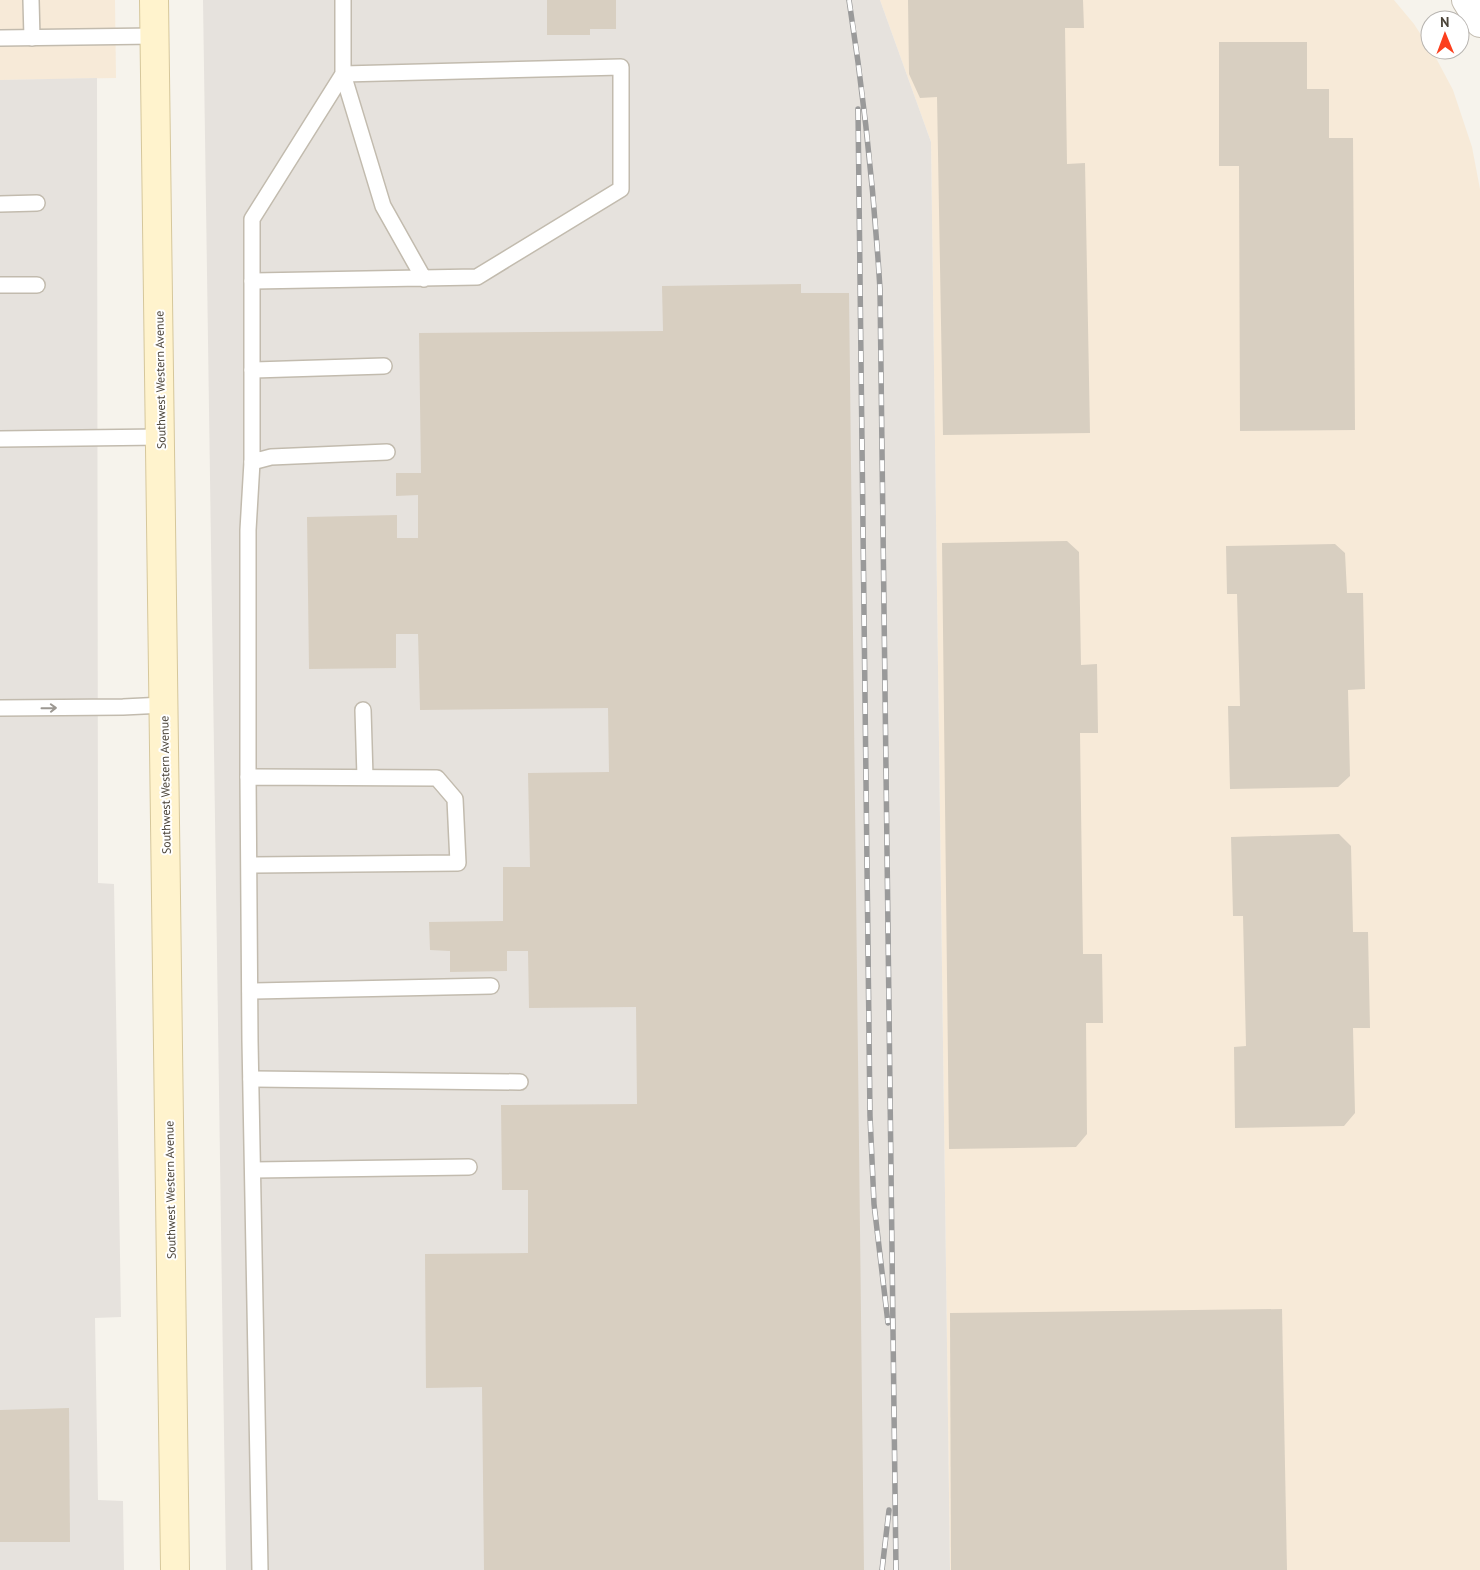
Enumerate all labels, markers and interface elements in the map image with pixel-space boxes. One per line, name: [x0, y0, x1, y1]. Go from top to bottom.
north arrow: [1420, 10, 1470, 60]
text: N: [1440, 13, 1450, 31]
street label: Southwest Western Avenue: [151, 311, 169, 449]
one-way arrow: [40, 703, 56, 712]
street label: Southwest Western Avenue: [156, 716, 174, 854]
street label: Southwest Western Avenue: [161, 1121, 179, 1259]

